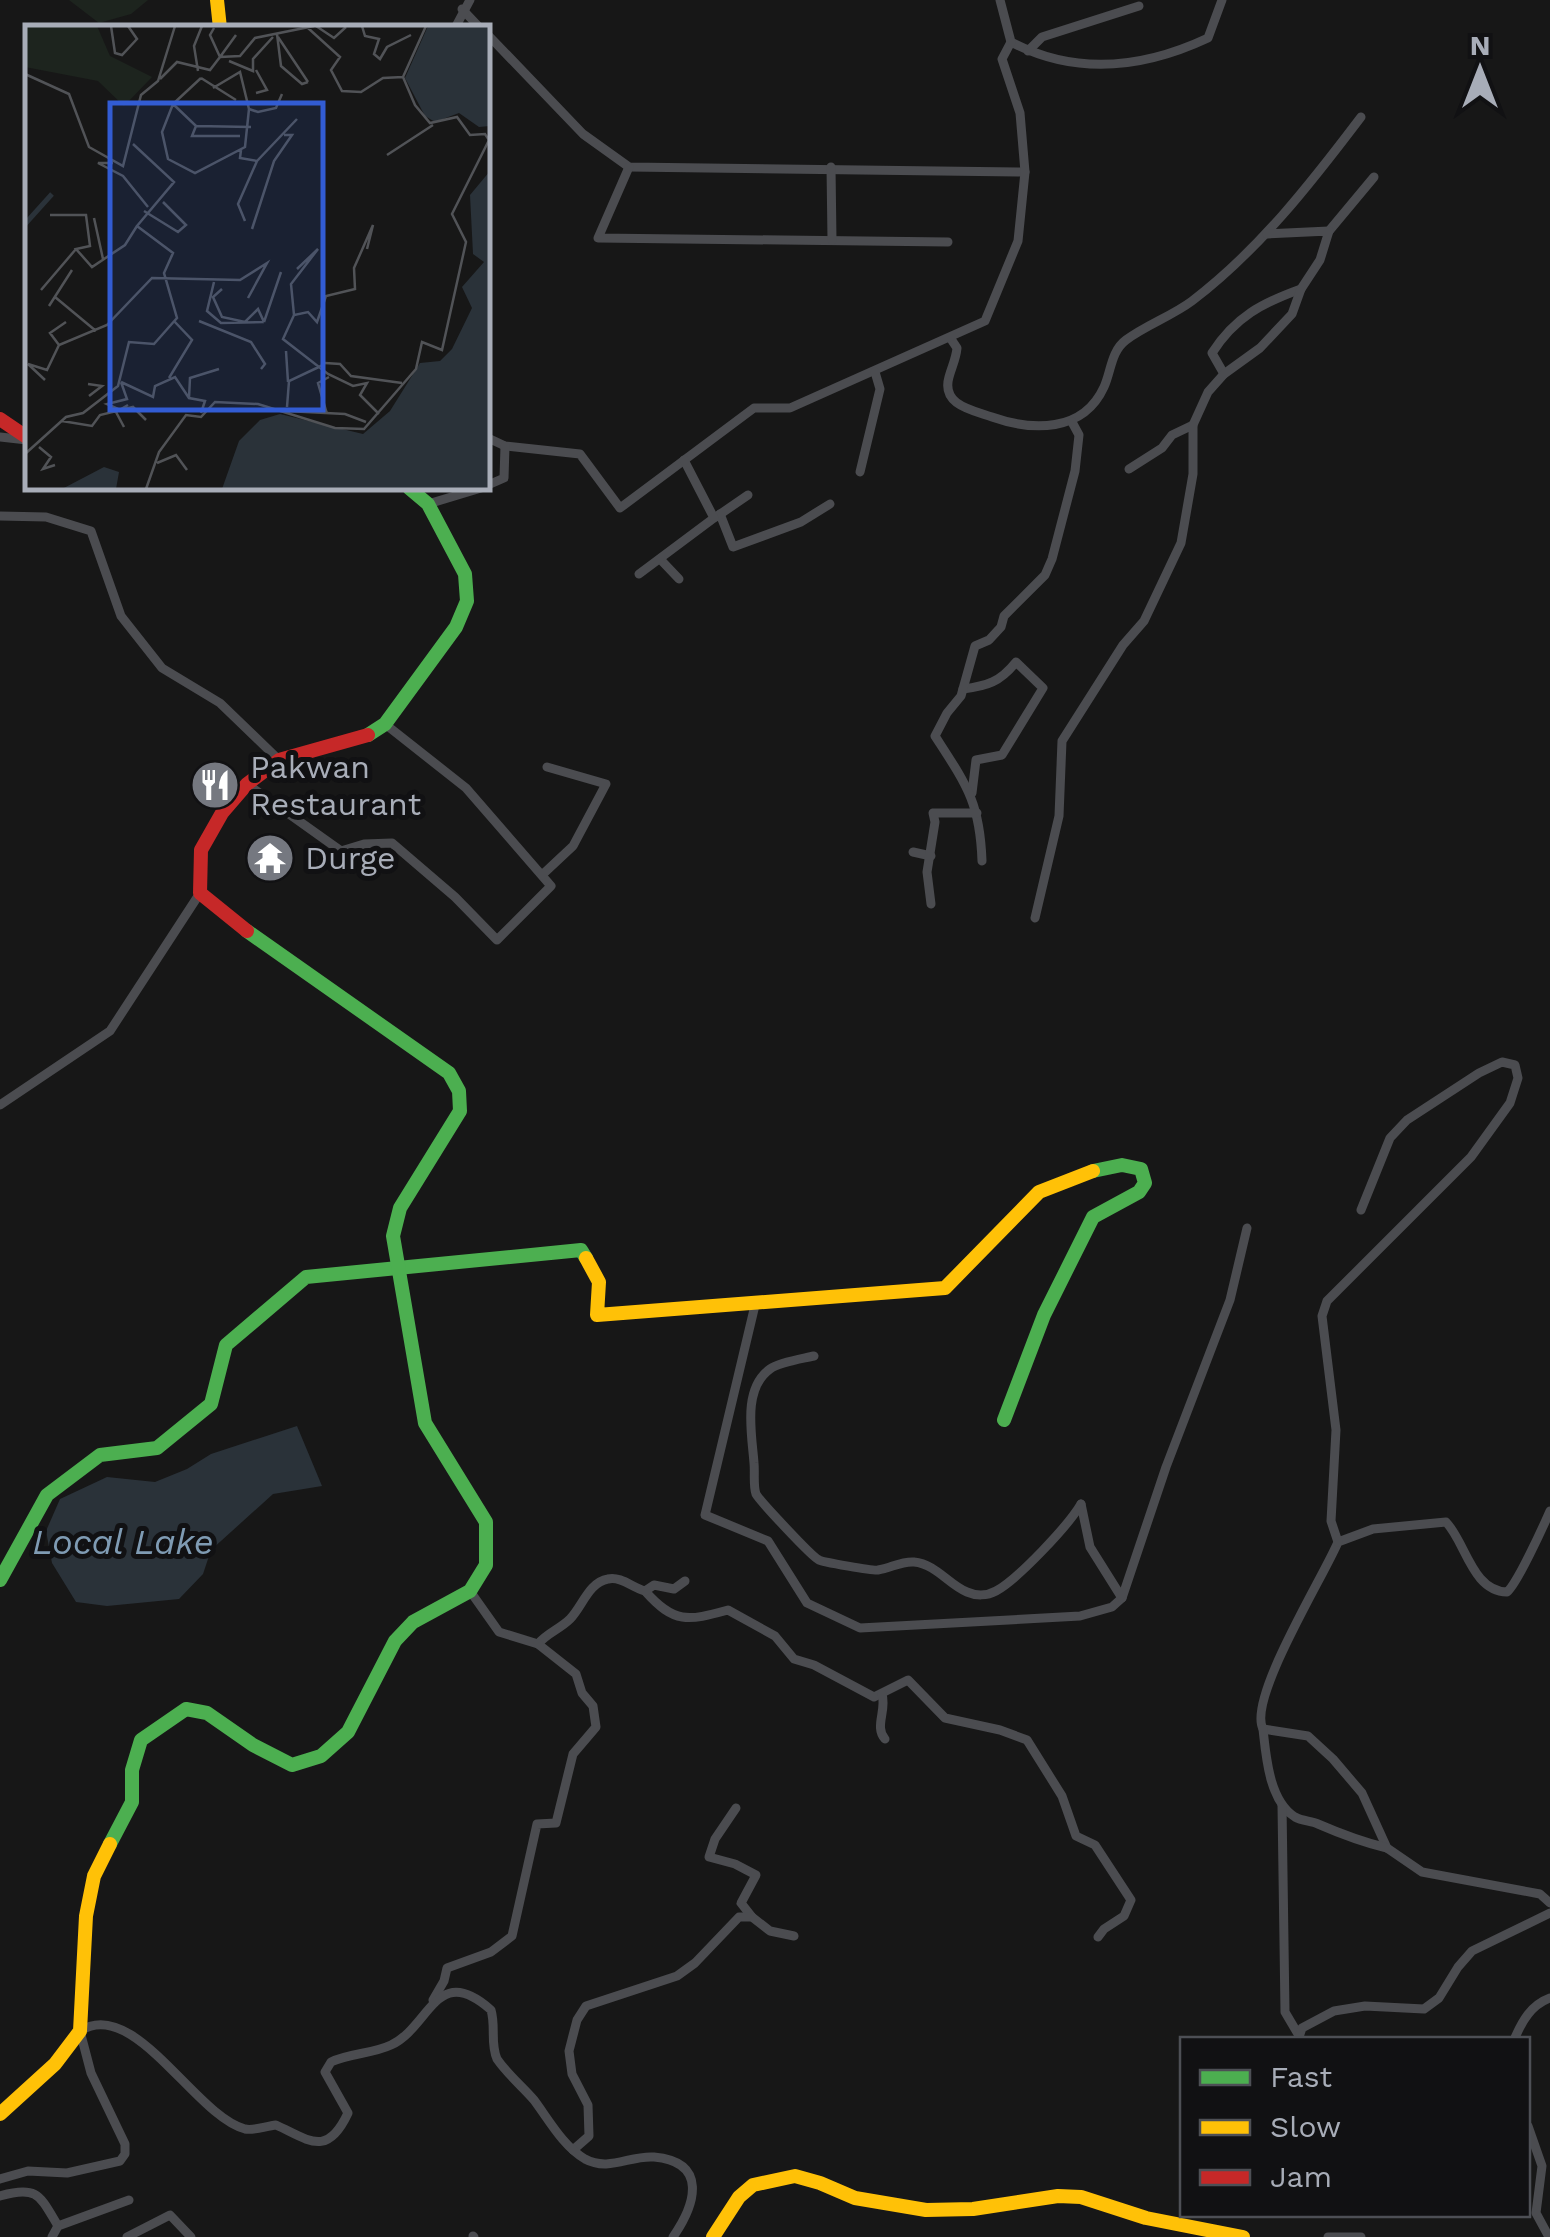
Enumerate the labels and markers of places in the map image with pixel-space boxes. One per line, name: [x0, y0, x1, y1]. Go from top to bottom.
place label: Pakwan Restaurant: [250, 748, 421, 823]
restaurant icon: Pakwan Restaurant: [189, 759, 241, 811]
temple icon: Durge: [244, 832, 296, 884]
place label: Durge: [305, 839, 396, 877]

